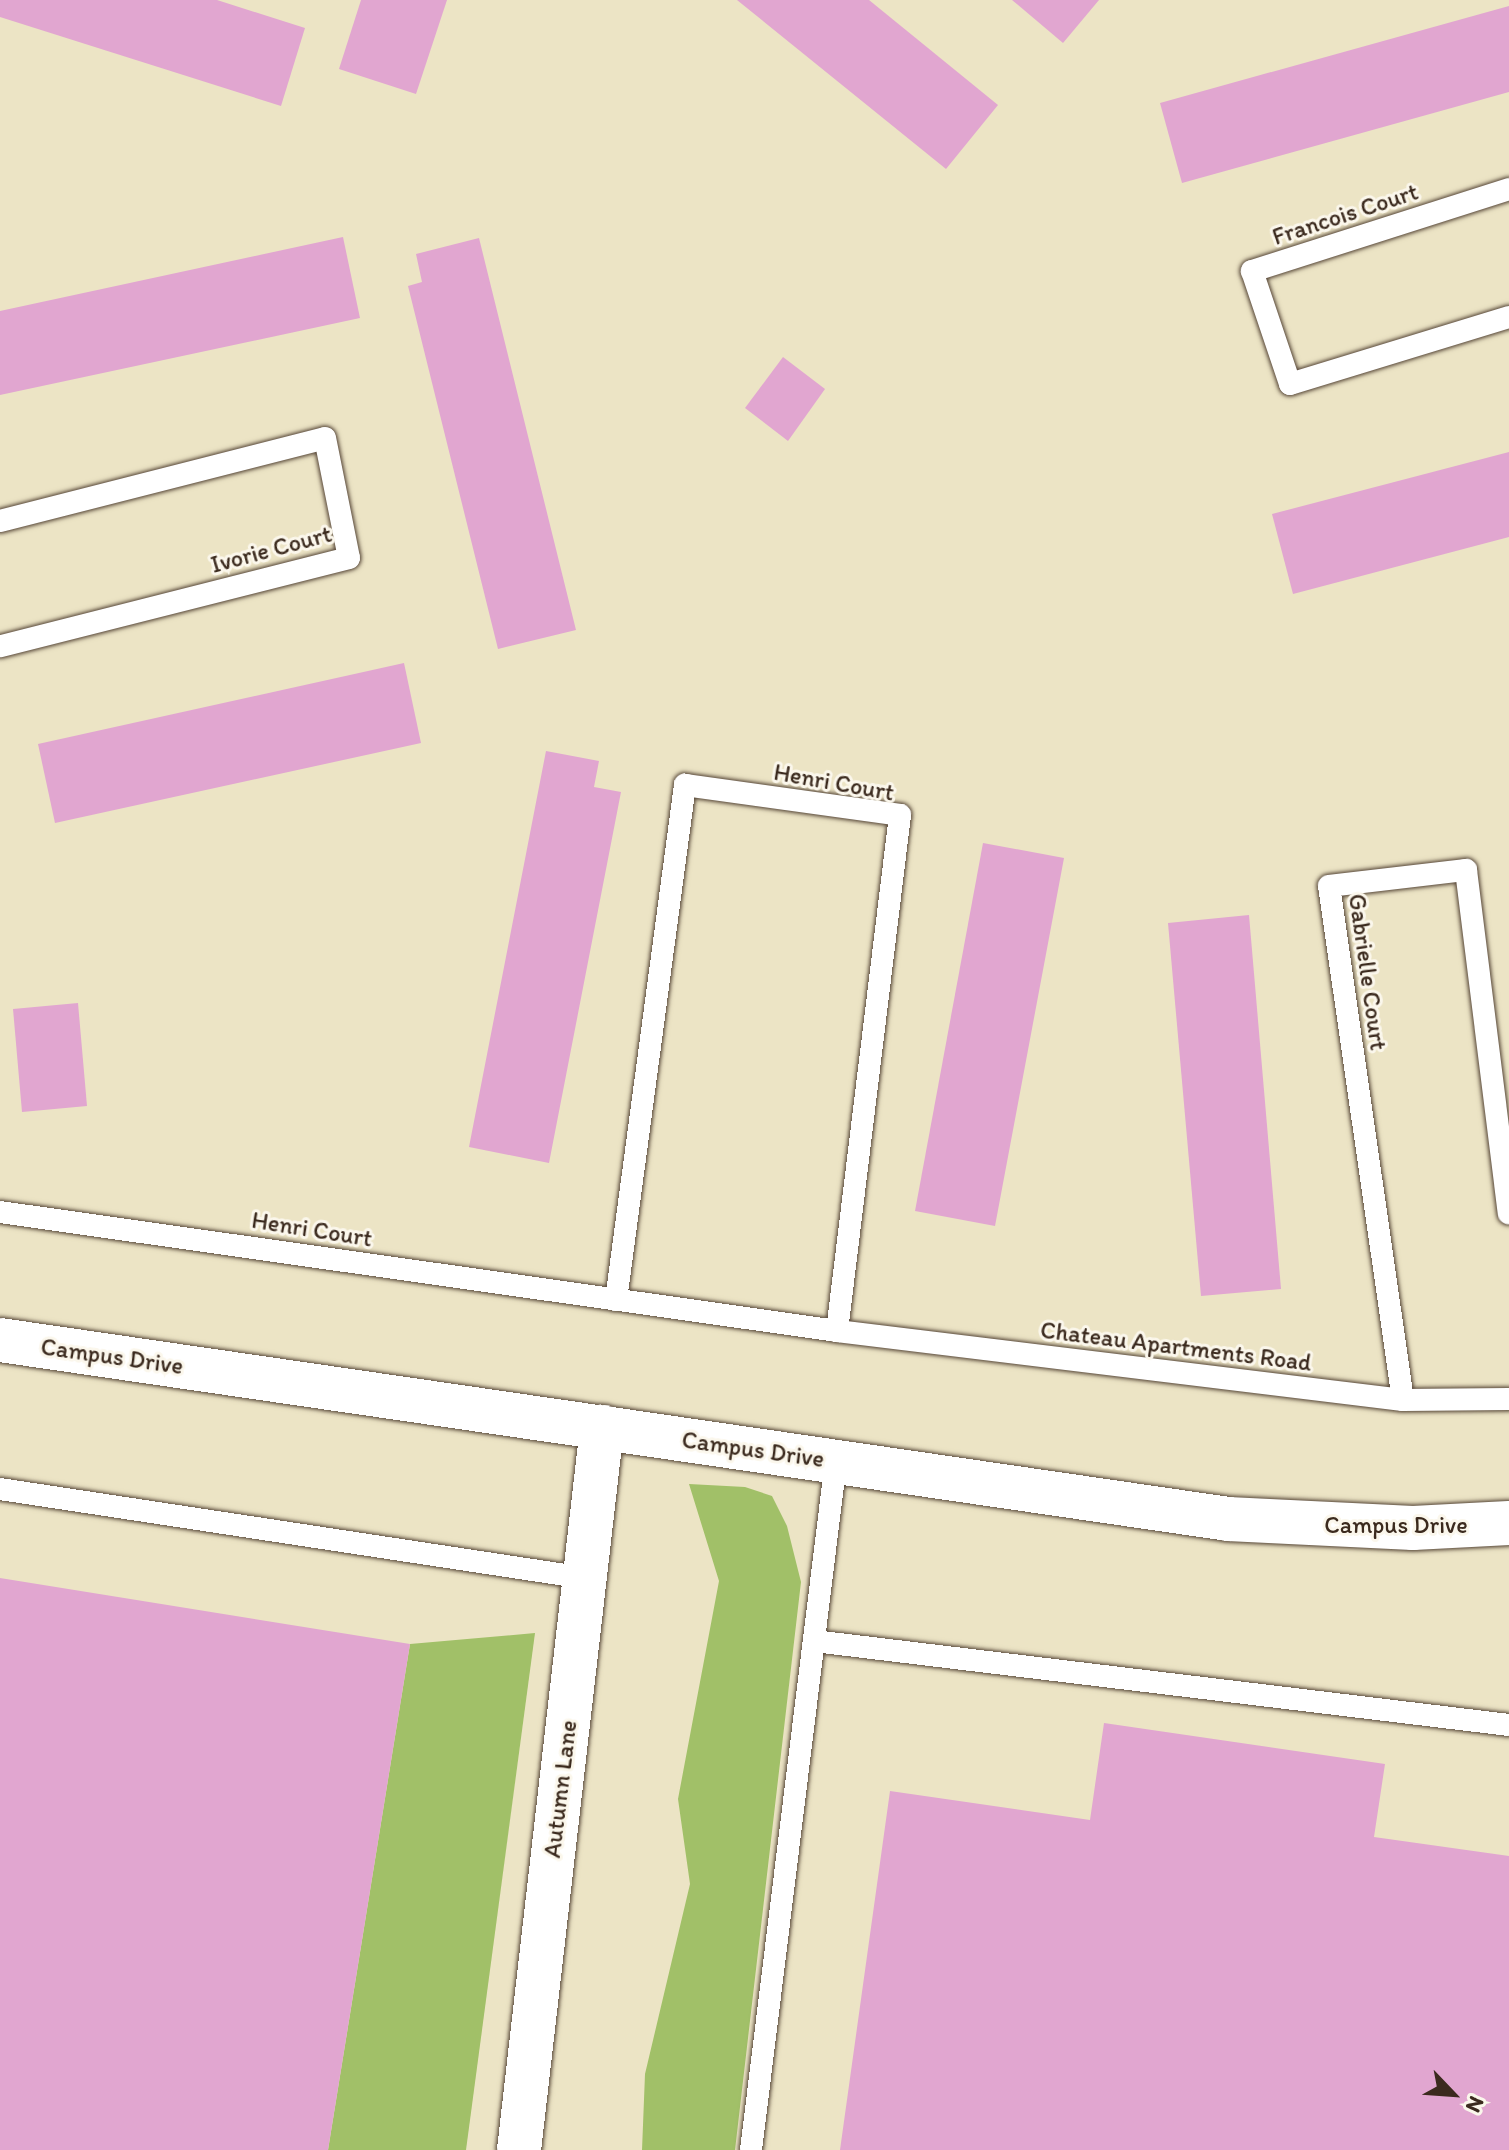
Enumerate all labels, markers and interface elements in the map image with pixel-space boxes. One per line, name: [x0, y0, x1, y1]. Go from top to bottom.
street label: Francois Court: [1268, 177, 1422, 251]
street label: Ivorie Court: [208, 519, 334, 579]
street label: Henri Court: [772, 757, 896, 807]
street label: Gabrielle Court: [1343, 892, 1393, 1052]
street label: Henri Court: [250, 1205, 374, 1253]
street label: Chateau Apartments Road: [1039, 1315, 1313, 1377]
street label: Campus Drive: [39, 1332, 185, 1380]
street label: Campus Drive: [680, 1425, 826, 1473]
street label: Campus Drive: [1324, 1511, 1468, 1539]
street label: Autumn Lane: [537, 1719, 583, 1859]
north arrow: [1413, 2054, 1493, 2134]
text: N: [1460, 2092, 1491, 2117]

